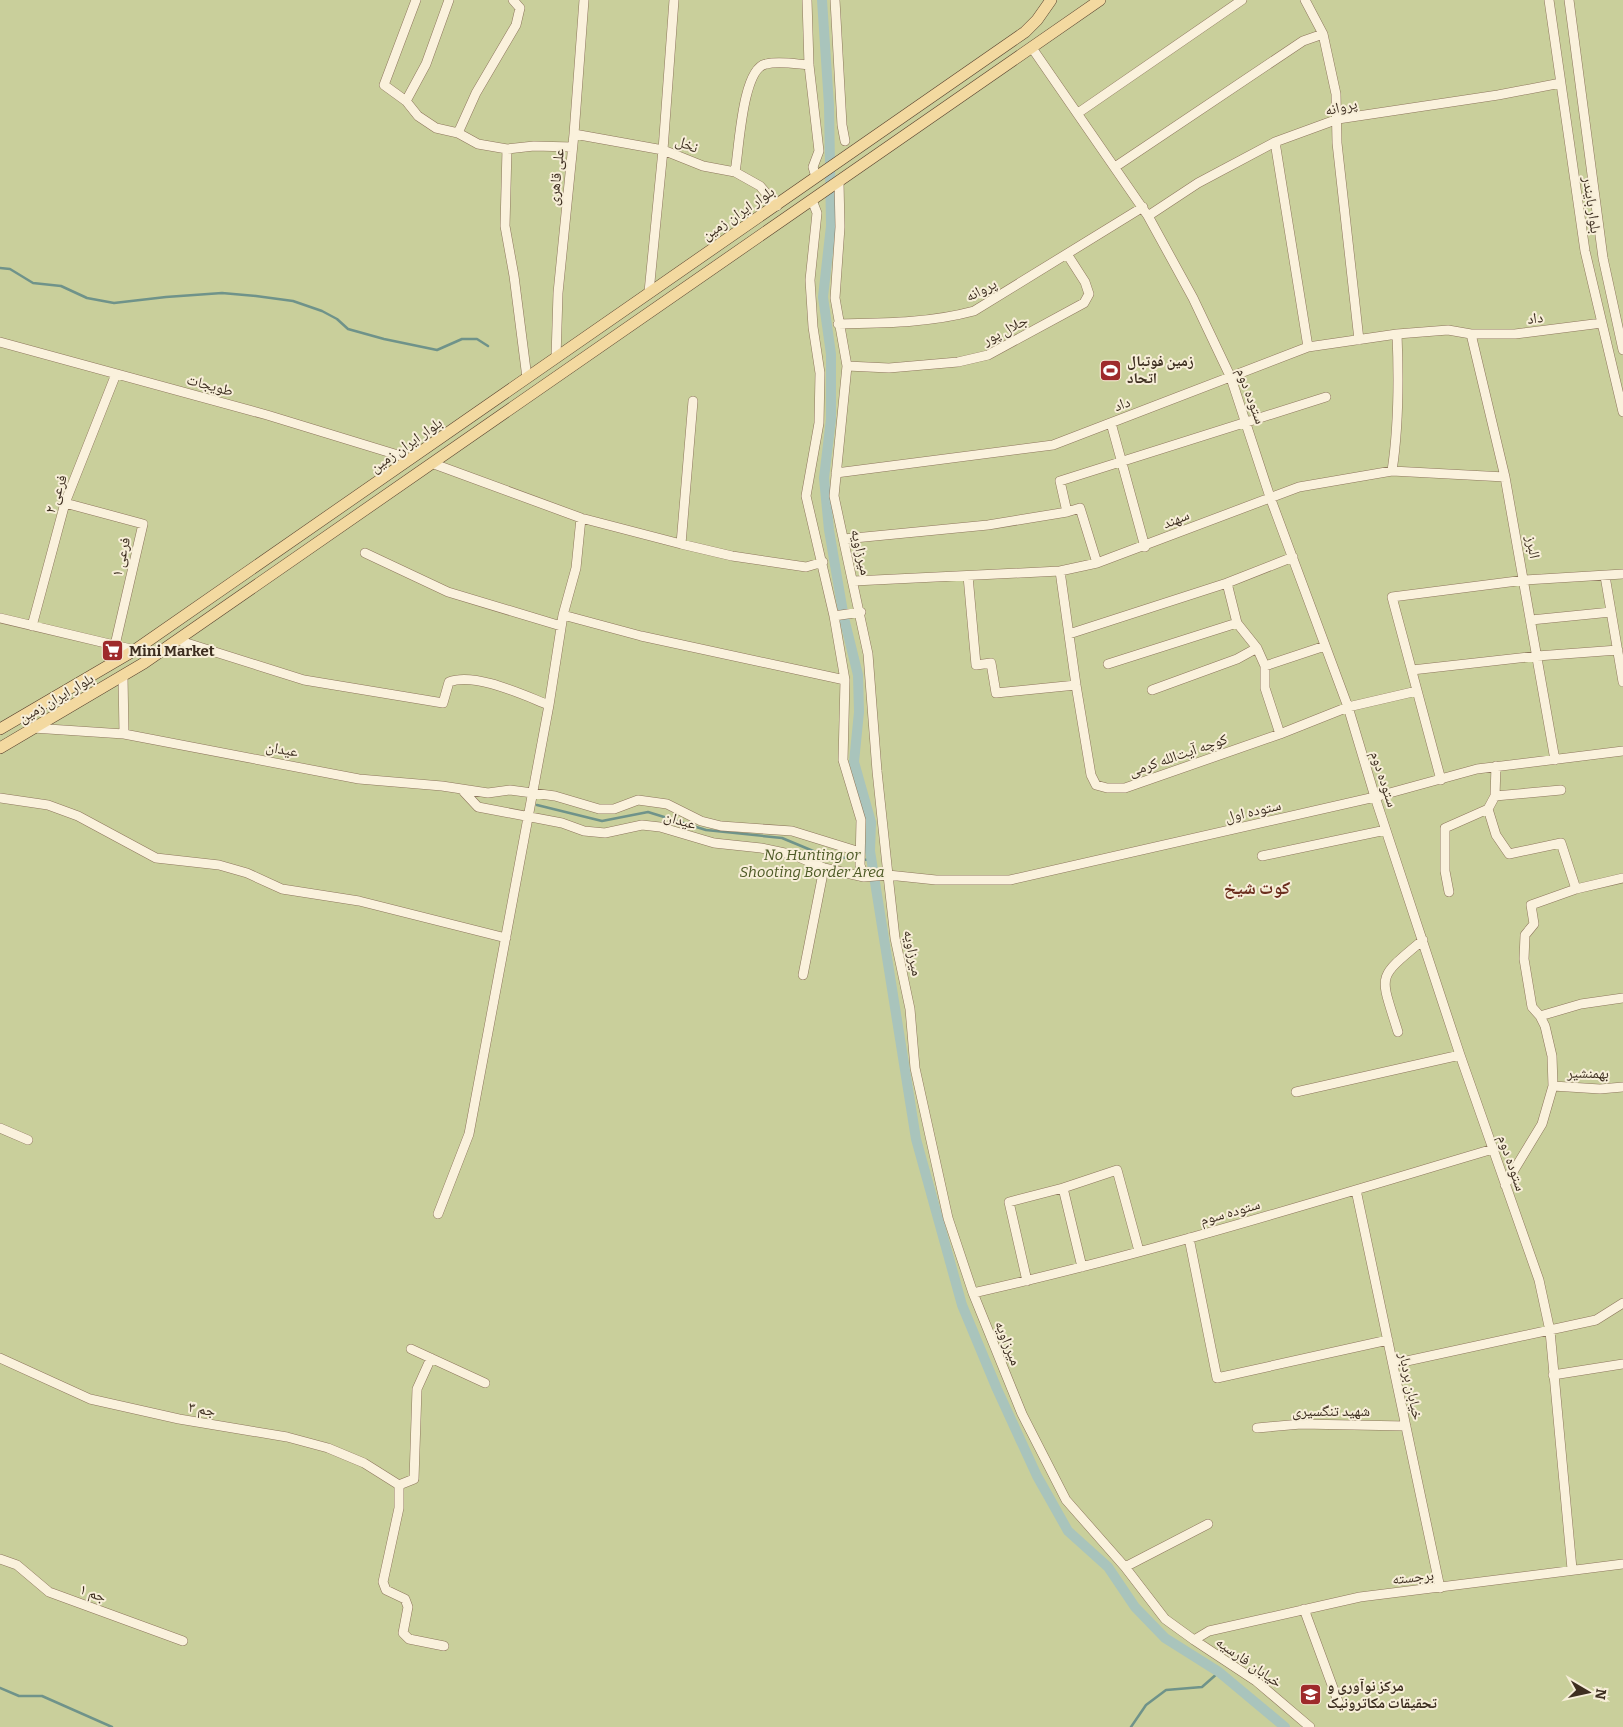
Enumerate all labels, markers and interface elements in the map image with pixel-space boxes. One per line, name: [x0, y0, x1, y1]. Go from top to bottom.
street label: پروانه: [1323, 95, 1359, 120]
street label: نخل: [673, 131, 701, 158]
street label: علی قاهری: [544, 147, 569, 207]
street label: بلوار بایندر: [1579, 174, 1605, 235]
street label: بلوار ایران زمین: [698, 182, 778, 245]
street label: پروانه: [962, 275, 1000, 306]
street label: داد: [1526, 308, 1544, 328]
street label: جلال پور: [978, 311, 1032, 350]
place label: زمین فوتبال اتحاد: [1127, 352, 1194, 387]
sports icon: زمین فوتبال اتحاد: [1099, 358, 1123, 382]
street label: ستوده دوم: [1232, 366, 1269, 427]
street label: طویجات: [185, 370, 235, 400]
street label: داد: [1111, 393, 1133, 415]
street label: بلوار ایران زمین: [366, 414, 446, 477]
street label: فرعی ۲: [41, 472, 72, 516]
street label: سهند: [1160, 506, 1192, 532]
street label: میرزاویه: [847, 527, 875, 577]
street label: البرز: [1522, 533, 1544, 560]
street label: فرعی ۱: [108, 535, 135, 579]
supermarket icon: Mini Market: [101, 639, 125, 663]
place label: Mini Market: [129, 642, 215, 660]
street label: بلوار ایران زمین: [15, 669, 97, 728]
street label: کوچه آیت‌الله کرمی: [1126, 730, 1230, 781]
street label: عیدان: [264, 737, 300, 762]
street label: ستوده دوم: [1365, 749, 1402, 810]
street label: ستوده اول: [1223, 796, 1283, 827]
street label: عیدان: [662, 807, 698, 834]
park label: No Hunting or Shooting Border Area: [739, 846, 885, 881]
district label: کوت شیخ: [1224, 877, 1290, 900]
street label: میرزاویه: [900, 928, 926, 978]
street label: بهمنشیر: [1566, 1064, 1609, 1082]
street label: ستوده دوم: [1493, 1133, 1530, 1194]
street label: ستوده سوم: [1198, 1195, 1263, 1230]
street label: میرزاویه: [991, 1318, 1025, 1368]
street label: خیابان بردبار: [1394, 1350, 1427, 1422]
street label: جم ۳: [187, 1398, 217, 1421]
street label: شهید تنگسیری: [1292, 1402, 1370, 1421]
street label: برجسته: [1391, 1566, 1435, 1588]
street label: جم ۱: [77, 1580, 109, 1607]
street label: خیابان فارسیه: [1212, 1633, 1286, 1692]
north arrow: [1563, 1667, 1613, 1717]
place label: مرکز نوآوری و تحقیقات مکاترونیک: [1327, 1677, 1437, 1712]
school or university icon: مرکز نوآوری و تحقیقات مکاترونیک: [1299, 1683, 1323, 1707]
text: N: [1591, 1687, 1610, 1701]

